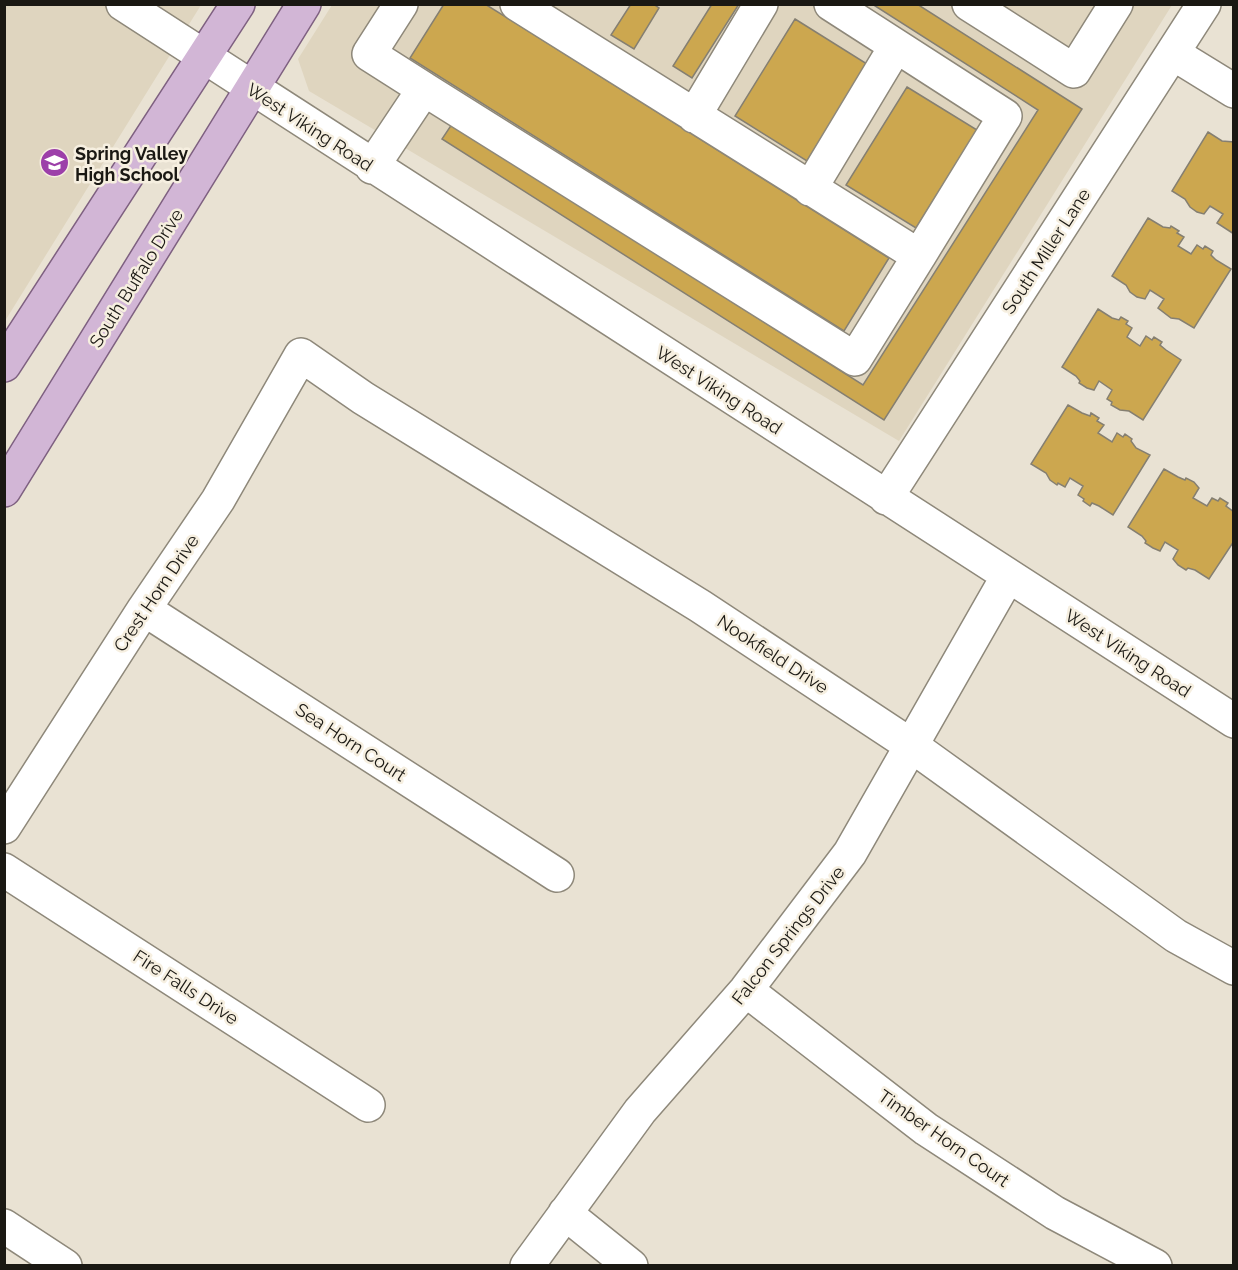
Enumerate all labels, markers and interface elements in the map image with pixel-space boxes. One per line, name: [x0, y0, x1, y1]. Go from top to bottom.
street label: West Viking Road: [243, 78, 377, 176]
place label: Spring Valley High School: [75, 143, 188, 185]
school or university icon: Spring Valley High School: [38, 147, 70, 179]
street label: South Miller Lane: [998, 184, 1095, 318]
street label: South Buffalo Drive: [85, 204, 187, 351]
street label: West Viking Road: [652, 341, 786, 439]
street label: Crest Horn Drive: [109, 530, 203, 655]
street label: West Viking Road: [1061, 604, 1195, 702]
street label: Nookfield Drive: [714, 610, 833, 698]
street label: Sea Horn Court: [292, 699, 410, 785]
street label: Falcon Springs Drive: [727, 861, 849, 1008]
street label: Fire Falls Drive: [130, 945, 243, 1029]
street label: Timber Horn Court: [875, 1085, 1013, 1191]

